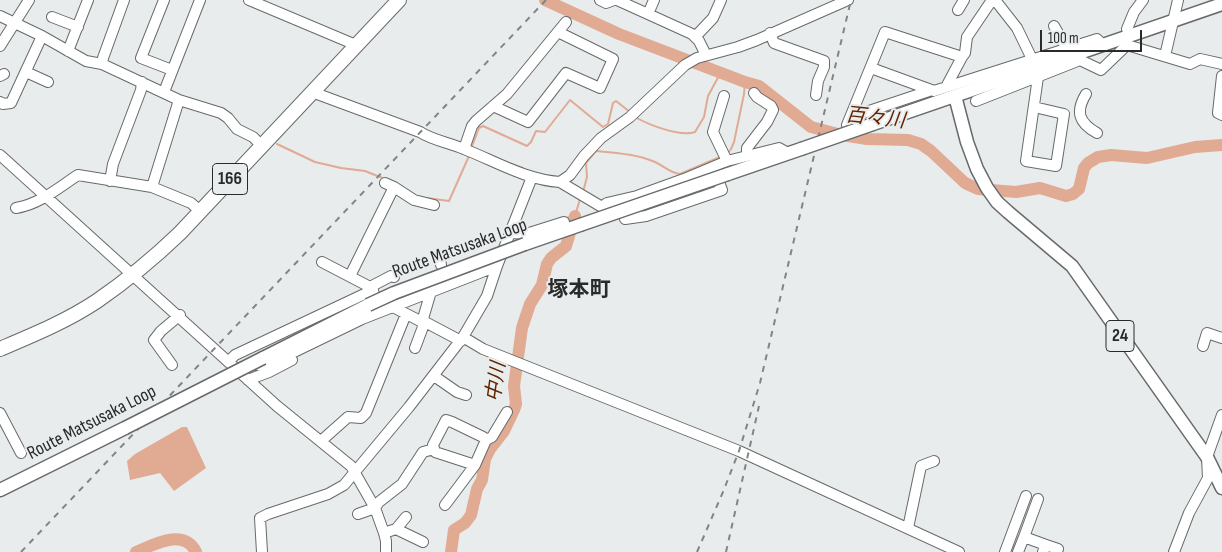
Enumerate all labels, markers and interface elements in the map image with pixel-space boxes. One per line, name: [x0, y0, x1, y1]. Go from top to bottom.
scale bar: [1042, 20, 1144, 52]
text: 100 m: [1048, 29, 1079, 48]
water label: 百々川: [844, 104, 906, 134]
road number: 166: [212, 163, 248, 194]
street label: Route Matsusaka Loop: [389, 214, 531, 284]
district label: 塚本町: [548, 278, 610, 304]
road number: 24: [1106, 321, 1134, 352]
water label: 中川: [482, 361, 512, 403]
street label: Route Matsusaka Loop: [24, 381, 160, 465]

